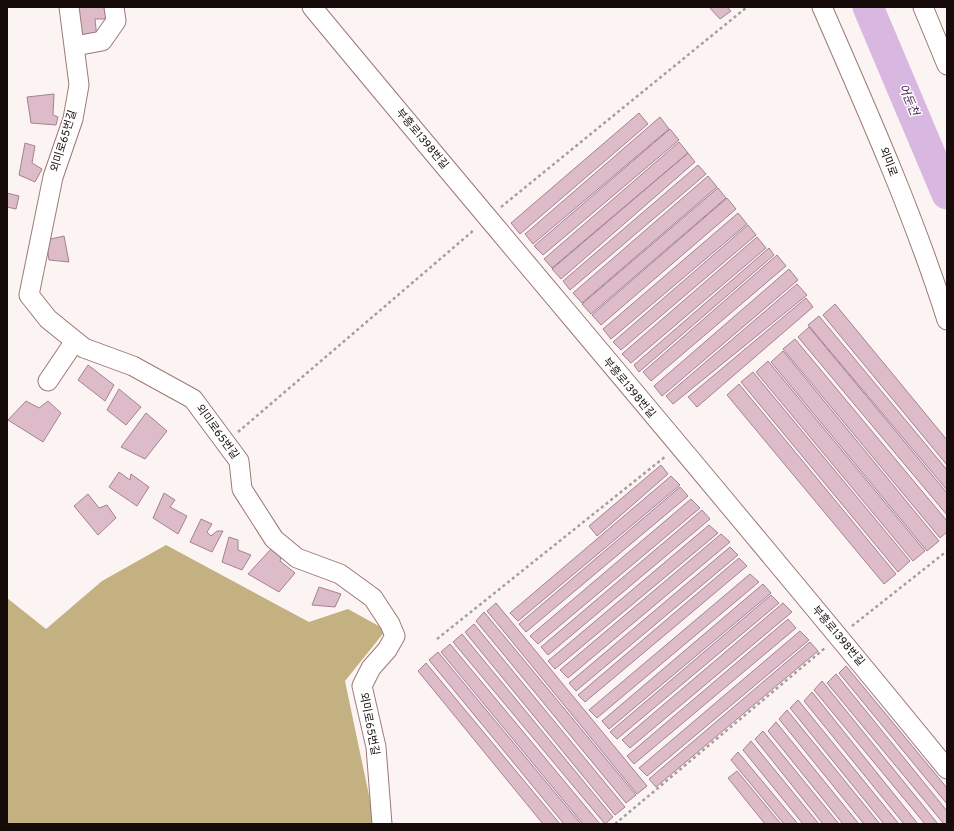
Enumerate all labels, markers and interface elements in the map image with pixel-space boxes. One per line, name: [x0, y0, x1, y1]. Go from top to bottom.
water label: 어둔천: [894, 82, 923, 120]
street label: 부흥로1398번길: [393, 106, 451, 172]
street label: 외미로65번길: [48, 108, 80, 174]
street label: 외미로: [876, 145, 900, 179]
street label: 부흥로1398번길: [600, 355, 658, 421]
street label: 외미로65번길: [193, 402, 241, 462]
street label: 부흥로1398번길: [809, 603, 867, 669]
street label: 외미로65번길: [356, 691, 382, 757]

